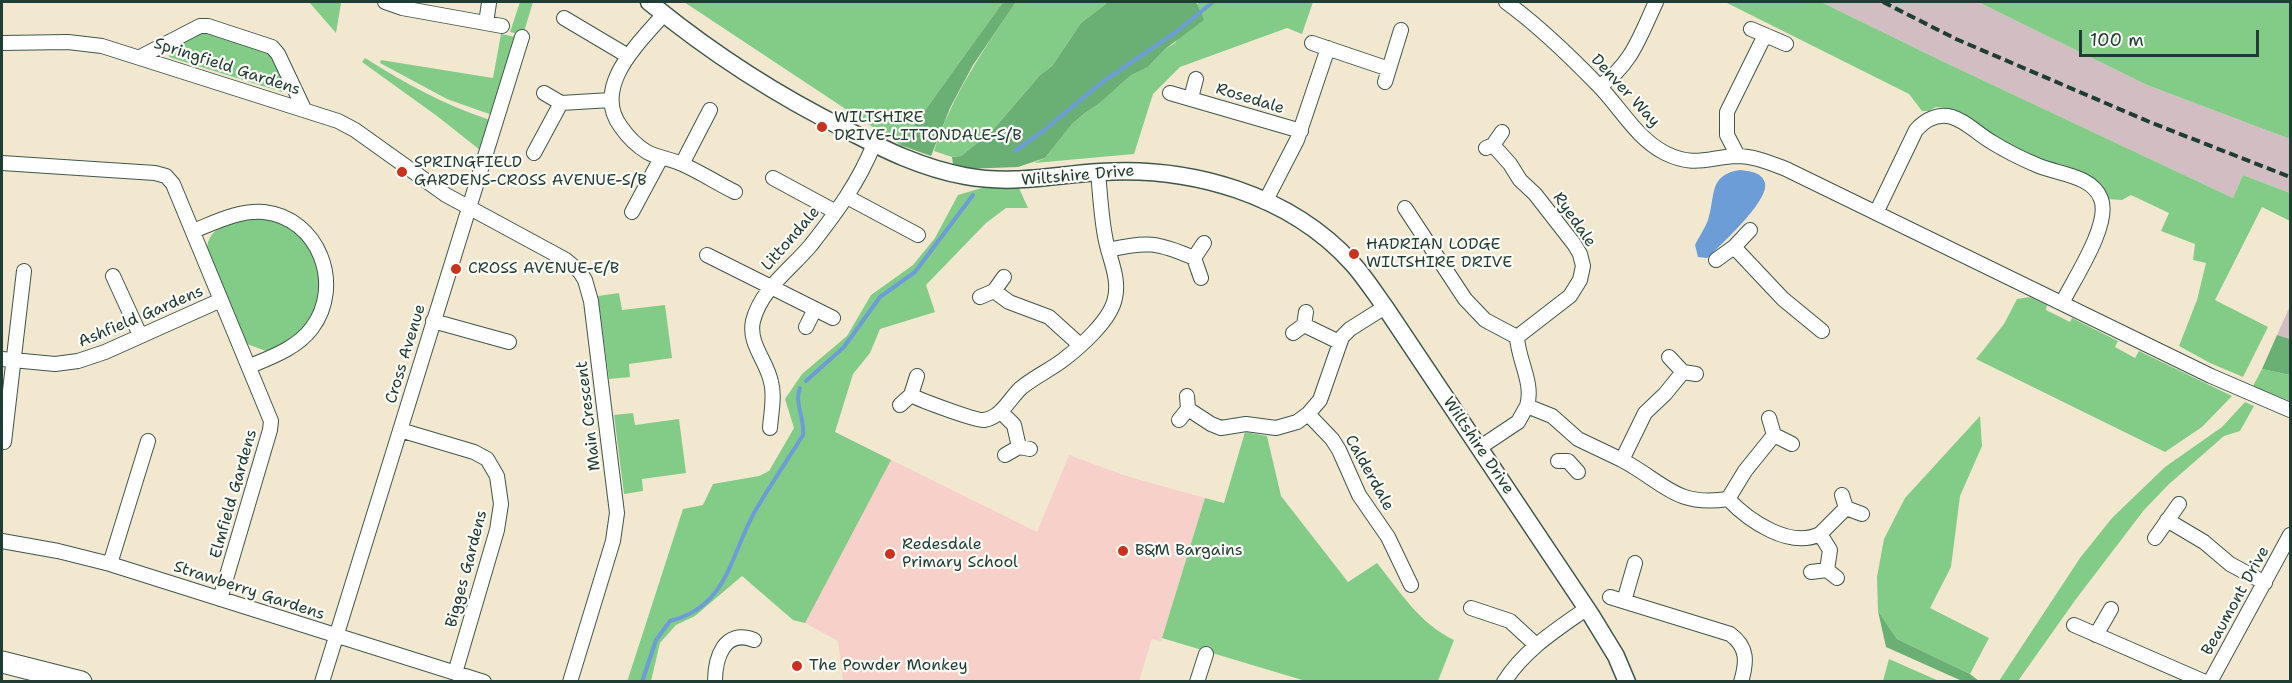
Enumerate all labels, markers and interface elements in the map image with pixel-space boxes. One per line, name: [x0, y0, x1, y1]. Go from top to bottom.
scale bar: [2082, 18, 2262, 56]
text: 100 m: [2090, 28, 2144, 52]
street label: Springfield Gardens: [151, 34, 303, 100]
street label: Denver Way: [1586, 51, 1664, 131]
street label: Rosedale: [1214, 80, 1286, 118]
place label: WILTSHIRE DRIVE-LITTONDALE-S/B: [834, 108, 1022, 146]
marker: WILTSHIRE DRIVE-LITTONDALE-S/B: [815, 120, 829, 134]
place label: SPRINGFIELD GARDENS-CROSS AVENUE-S/B: [414, 153, 647, 191]
street label: Wiltshire Drive: [1021, 161, 1135, 191]
marker: SPRINGFIELD GARDENS-CROSS AVENUE-S/B: [395, 165, 409, 179]
street label: Ryedale: [1548, 189, 1600, 251]
street label: Littondale: [758, 203, 824, 275]
place label: HADRIAN LODGE WILTSHIRE DRIVE: [1366, 235, 1512, 273]
marker: HADRIAN LODGE WILTSHIRE DRIVE: [1347, 247, 1361, 261]
place label: CROSS AVENUE-E/B: [468, 259, 619, 279]
marker: CROSS AVENUE-E/B: [449, 262, 463, 276]
street label: Ashfield Gardens: [76, 282, 206, 352]
street label: Cross Avenue: [382, 302, 430, 406]
street label: Main Crescent: [573, 360, 605, 472]
street label: Wiltshire Drive: [1438, 394, 1518, 498]
street label: Elmfield Gardens: [206, 427, 262, 561]
street label: Calderdale: [1340, 432, 1398, 514]
street label: Bigges Gardens: [442, 508, 492, 630]
place label: Redesdale Primary School: [902, 535, 1018, 573]
place label: B&M Bargains: [1135, 541, 1243, 561]
street label: Beaumont Drive: [2198, 543, 2274, 659]
marker: B&M Bargains: [1116, 544, 1130, 558]
marker: Redesdale Primary School: [883, 547, 897, 561]
street label: Strawberry Gardens: [171, 557, 327, 625]
place label: The Powder Monkey: [809, 656, 968, 676]
marker: The Powder Monkey: [790, 659, 804, 673]

